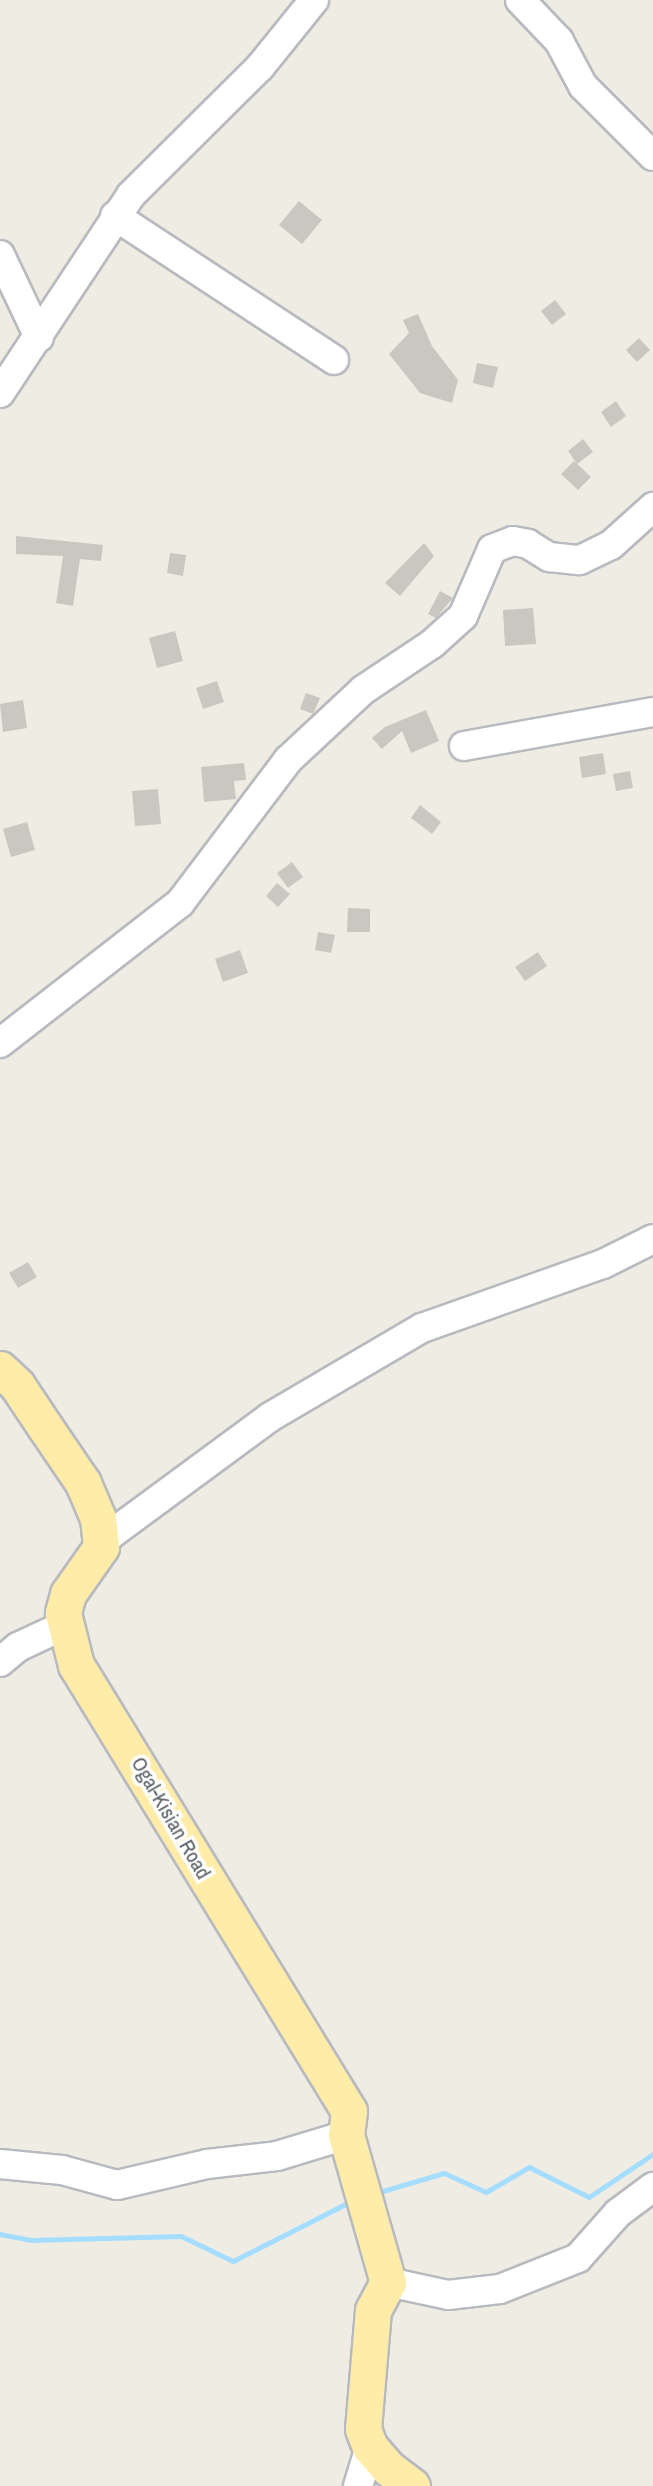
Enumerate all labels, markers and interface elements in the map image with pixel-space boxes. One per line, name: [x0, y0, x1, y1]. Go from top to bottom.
street label: Ogal-Kisian Road: [126, 1752, 216, 1884]

